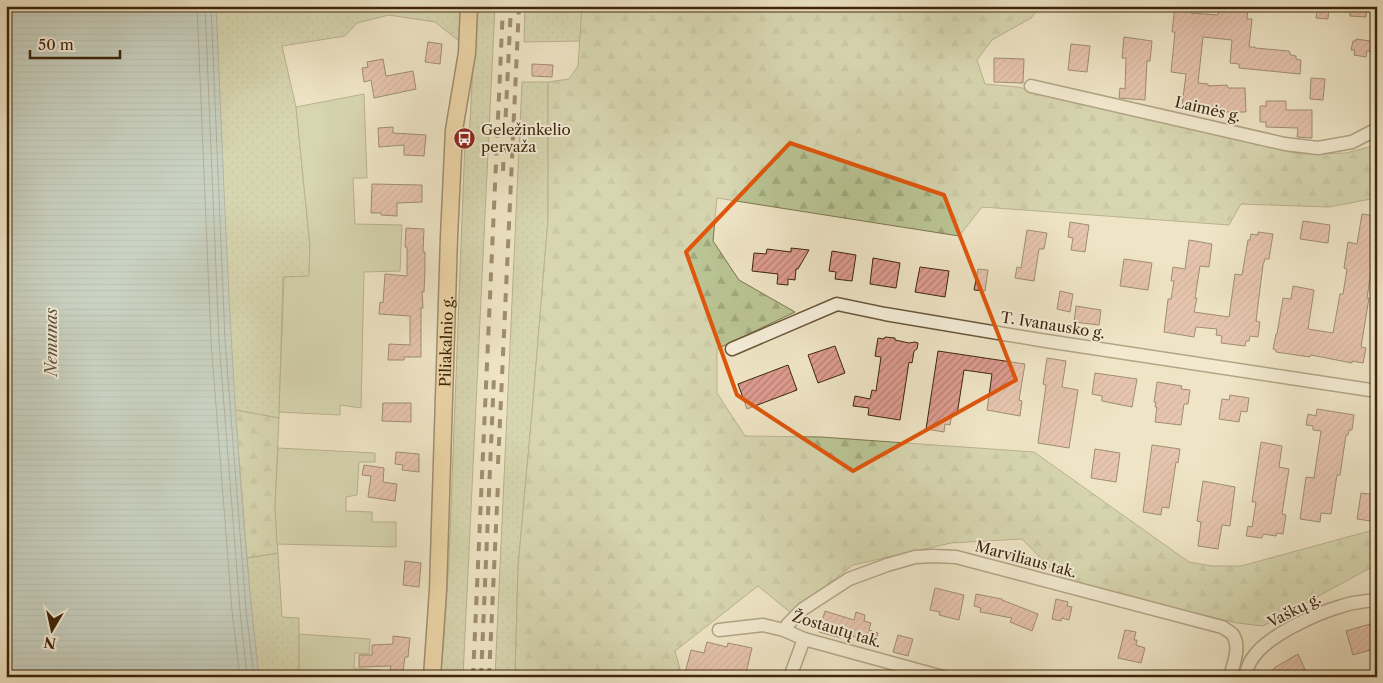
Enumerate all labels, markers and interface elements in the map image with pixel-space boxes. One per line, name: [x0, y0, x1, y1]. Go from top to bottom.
scale bar: [30, 28, 120, 60]
text: 50 m: [38, 35, 74, 54]
street label: Laimės g.: [1173, 92, 1243, 126]
place label: Geležinkelio pervaža: [481, 120, 571, 156]
bus stop icon: Geležinkelio pervaža: [453, 126, 477, 150]
street label: Piliakalnio g.: [435, 295, 457, 387]
street label: T. Ivanausko g.: [999, 307, 1107, 343]
water label: Nemunas: [41, 308, 61, 378]
street label: Marviliaus tak.: [973, 536, 1079, 582]
street label: Vaškų g.: [1263, 588, 1324, 632]
north arrow: [28, 606, 78, 656]
street label: Žostautų tak.: [790, 606, 884, 652]
text: N: [43, 633, 57, 653]

